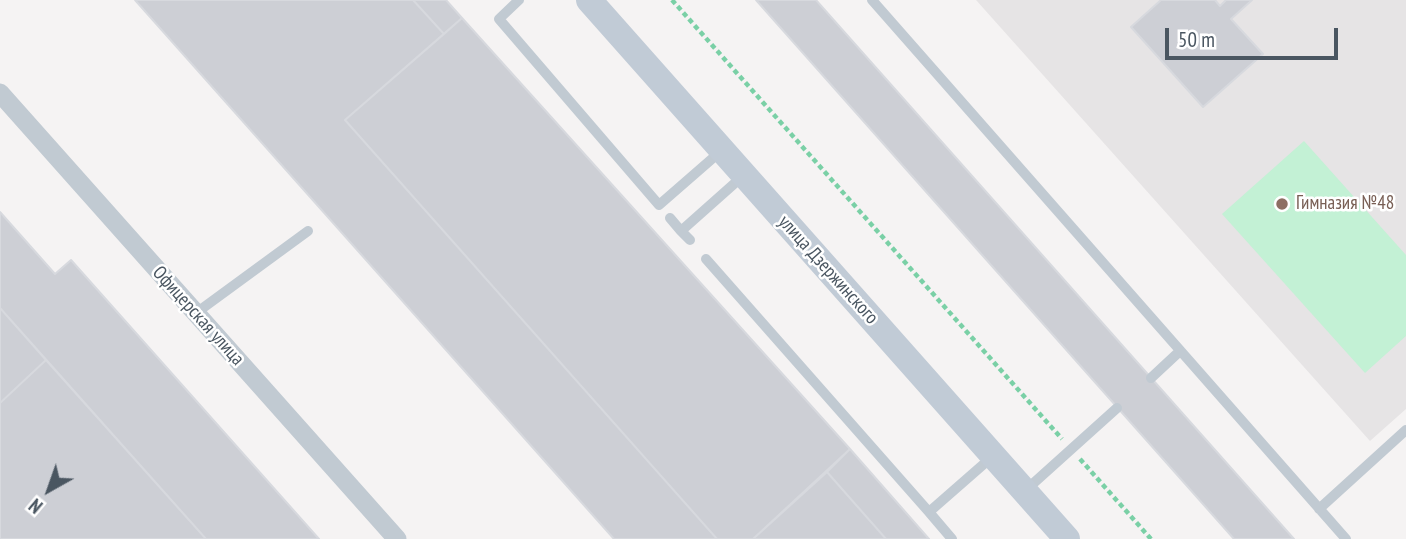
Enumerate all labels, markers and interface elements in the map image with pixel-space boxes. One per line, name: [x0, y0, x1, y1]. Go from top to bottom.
scale bar: [1168, 14, 1341, 58]
text: 50 m: [1178, 26, 1215, 53]
place label: Гимназия №48: [1296, 193, 1394, 215]
marker: Гимназия №48: [1274, 196, 1290, 212]
street label: улица Дзержинского: [773, 211, 883, 329]
street label: Офицерская улица: [147, 262, 249, 370]
north arrow: [14, 455, 84, 525]
text: N: [24, 494, 47, 519]

